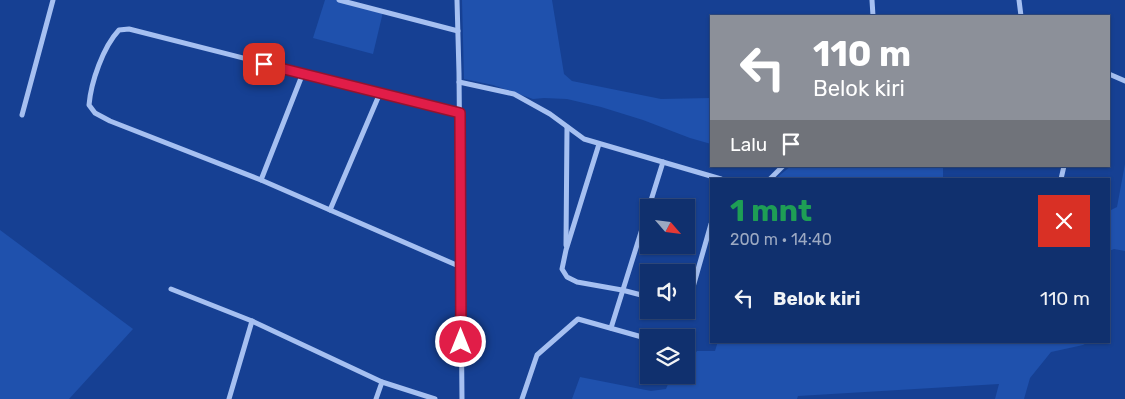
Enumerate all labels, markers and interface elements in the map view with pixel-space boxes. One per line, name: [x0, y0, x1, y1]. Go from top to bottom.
text: 110 m: [813, 33, 911, 75]
icon: left: [730, 35, 795, 100]
pin: [243, 43, 285, 85]
icon: arrive: [250, 50, 278, 78]
text: Belok kiri: [813, 75, 905, 102]
icon: arrive: [777, 130, 805, 158]
text: Lalu: [730, 133, 767, 156]
text: 1 mnt: [730, 193, 812, 229]
button: close: [1038, 195, 1090, 247]
north arrow: [640, 199, 695, 254]
map controls: [640, 199, 695, 384]
text: 200 m · 14:40: [730, 230, 832, 249]
button: sound: [640, 264, 695, 319]
icon: left: [730, 284, 758, 312]
text: Belok kiri: [773, 287, 860, 310]
text: 110 m: [1040, 287, 1090, 310]
position arrow: [434, 315, 486, 367]
button: layers: [640, 329, 695, 384]

